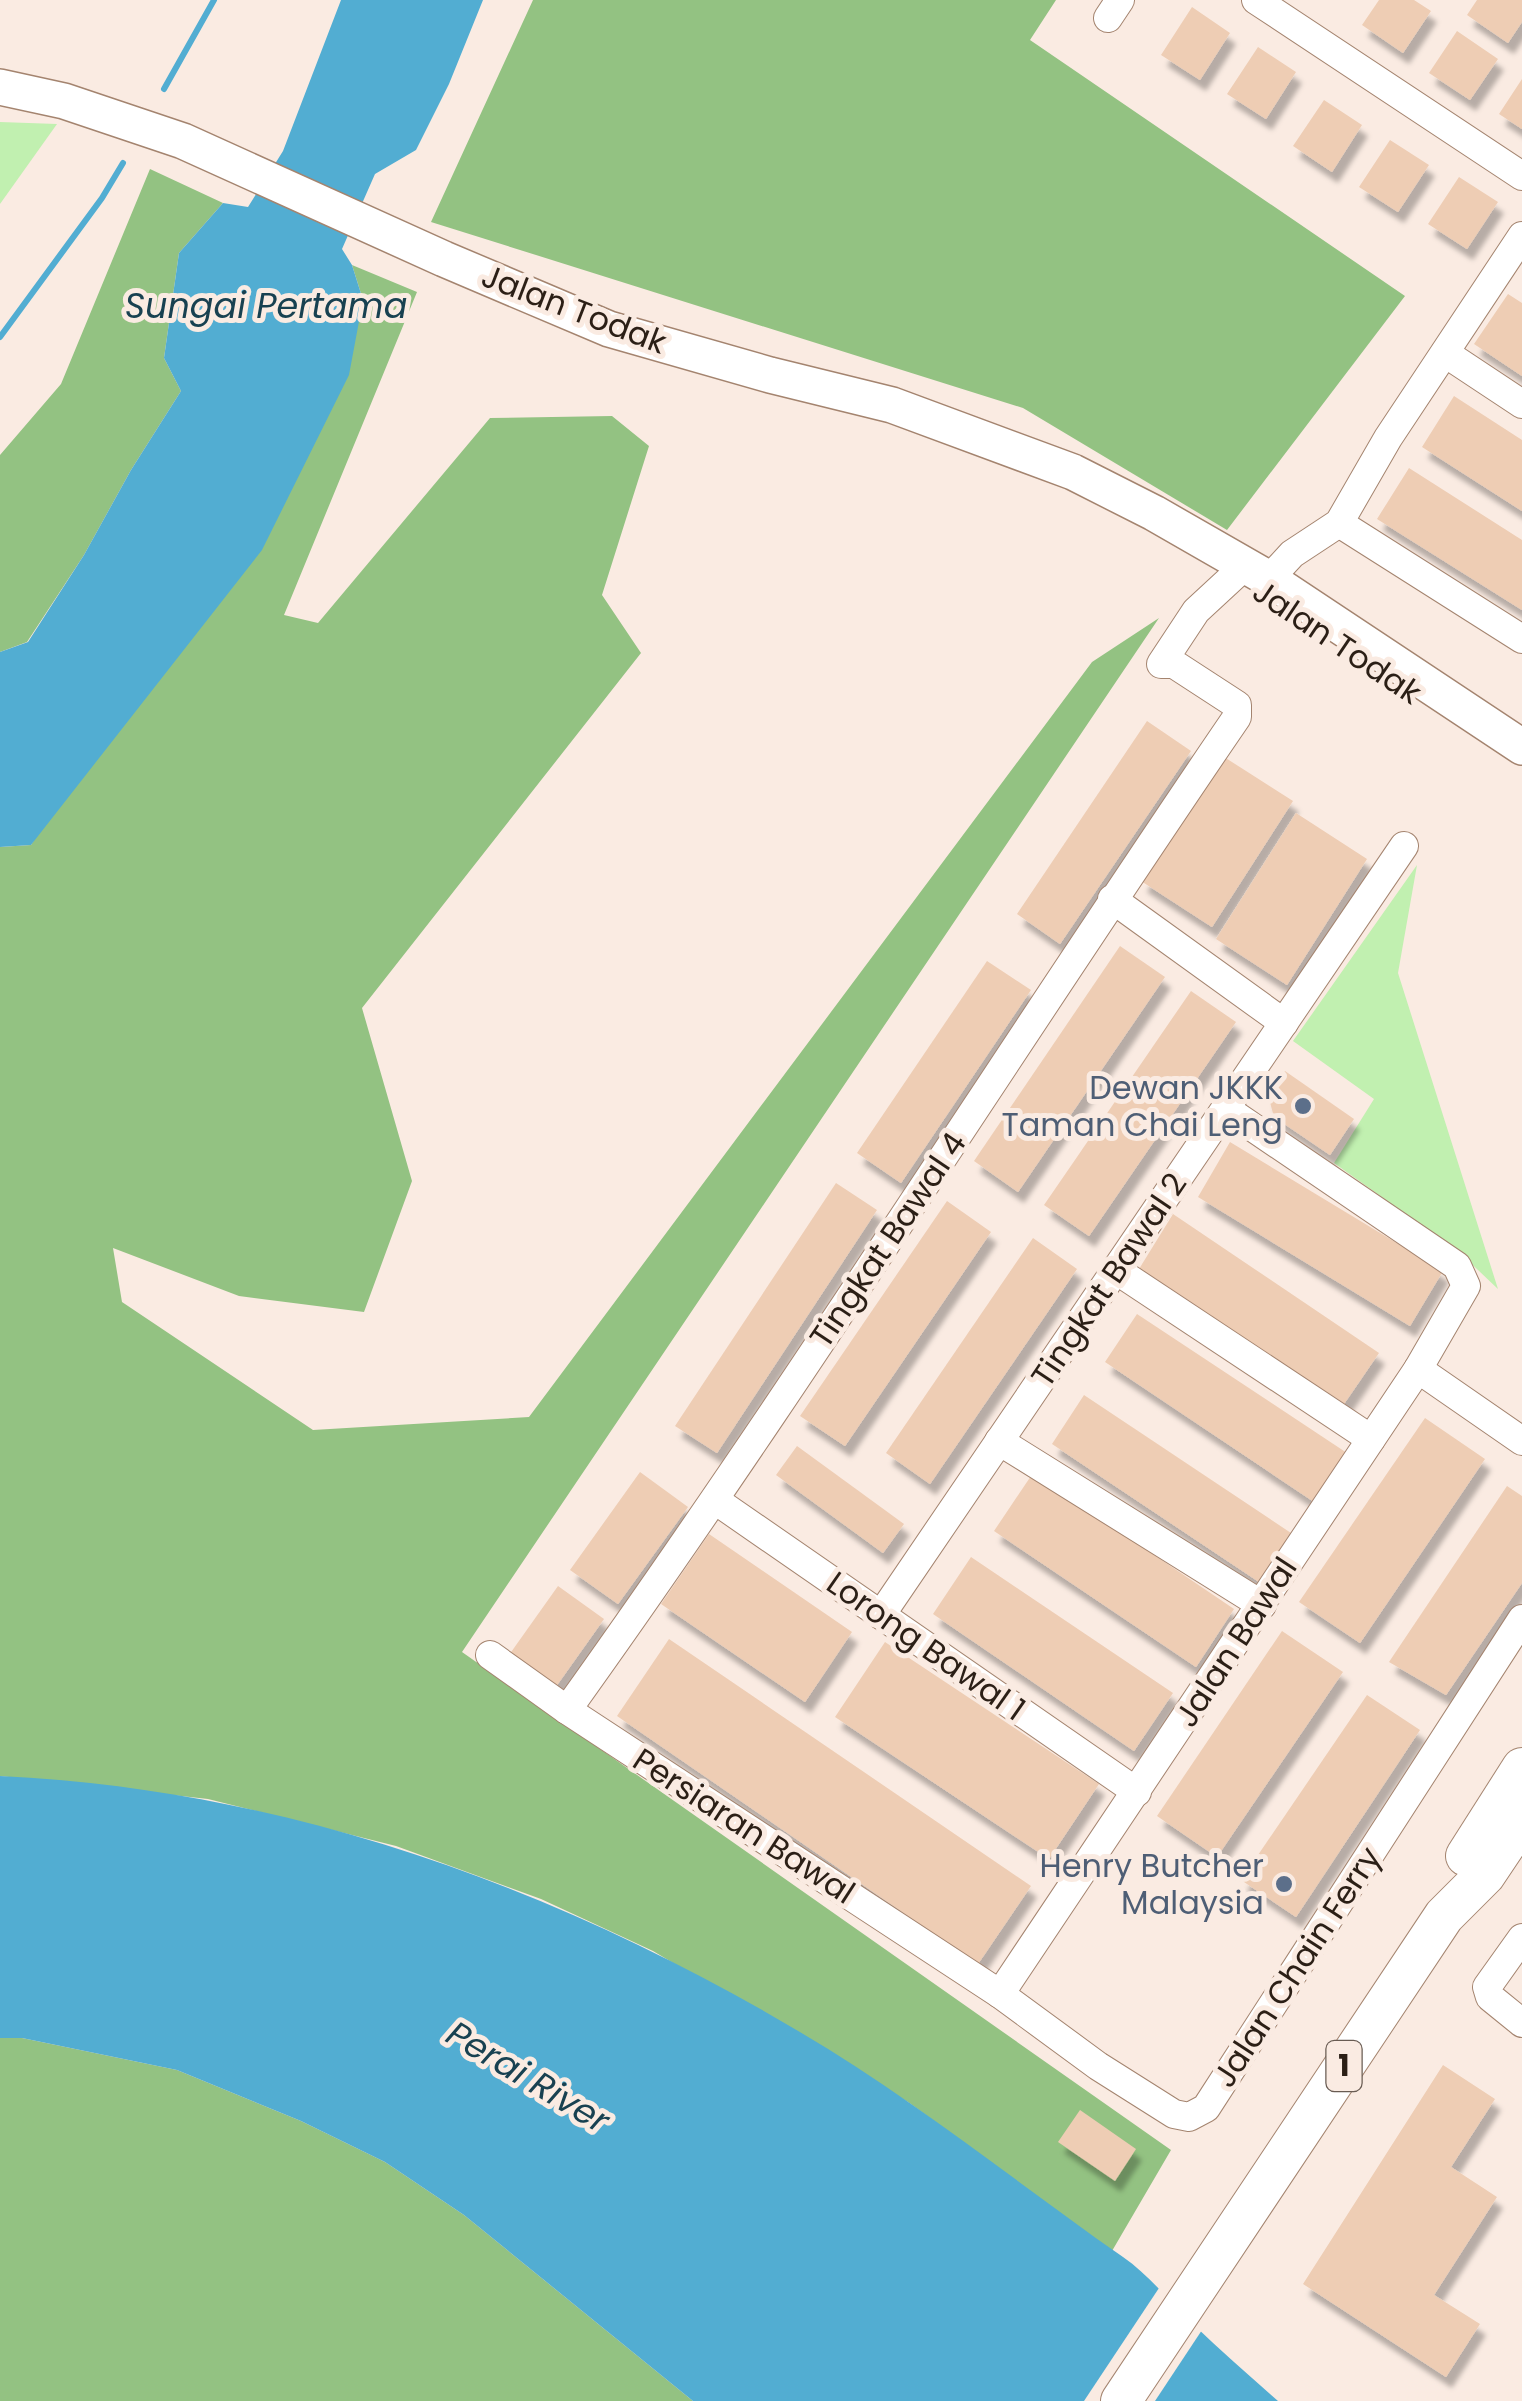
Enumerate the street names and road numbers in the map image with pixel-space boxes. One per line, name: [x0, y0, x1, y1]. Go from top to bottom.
street label: Jalan Todak: [475, 253, 674, 365]
street label: Jalan Todak: [1244, 569, 1431, 715]
street label: Tingkat Bawal 4: [799, 1123, 976, 1356]
street label: Tingkat Bawal 2: [1020, 1164, 1197, 1396]
street label: Jalan Bawal: [1164, 1548, 1307, 1735]
street label: Lorong Bawal 1: [818, 1560, 1035, 1731]
street label: Persiaran Bawal: [625, 1737, 864, 1914]
street label: Jalan Chain Ferry: [1202, 1838, 1391, 2096]
road number: 1: [1326, 2041, 1362, 2091]

